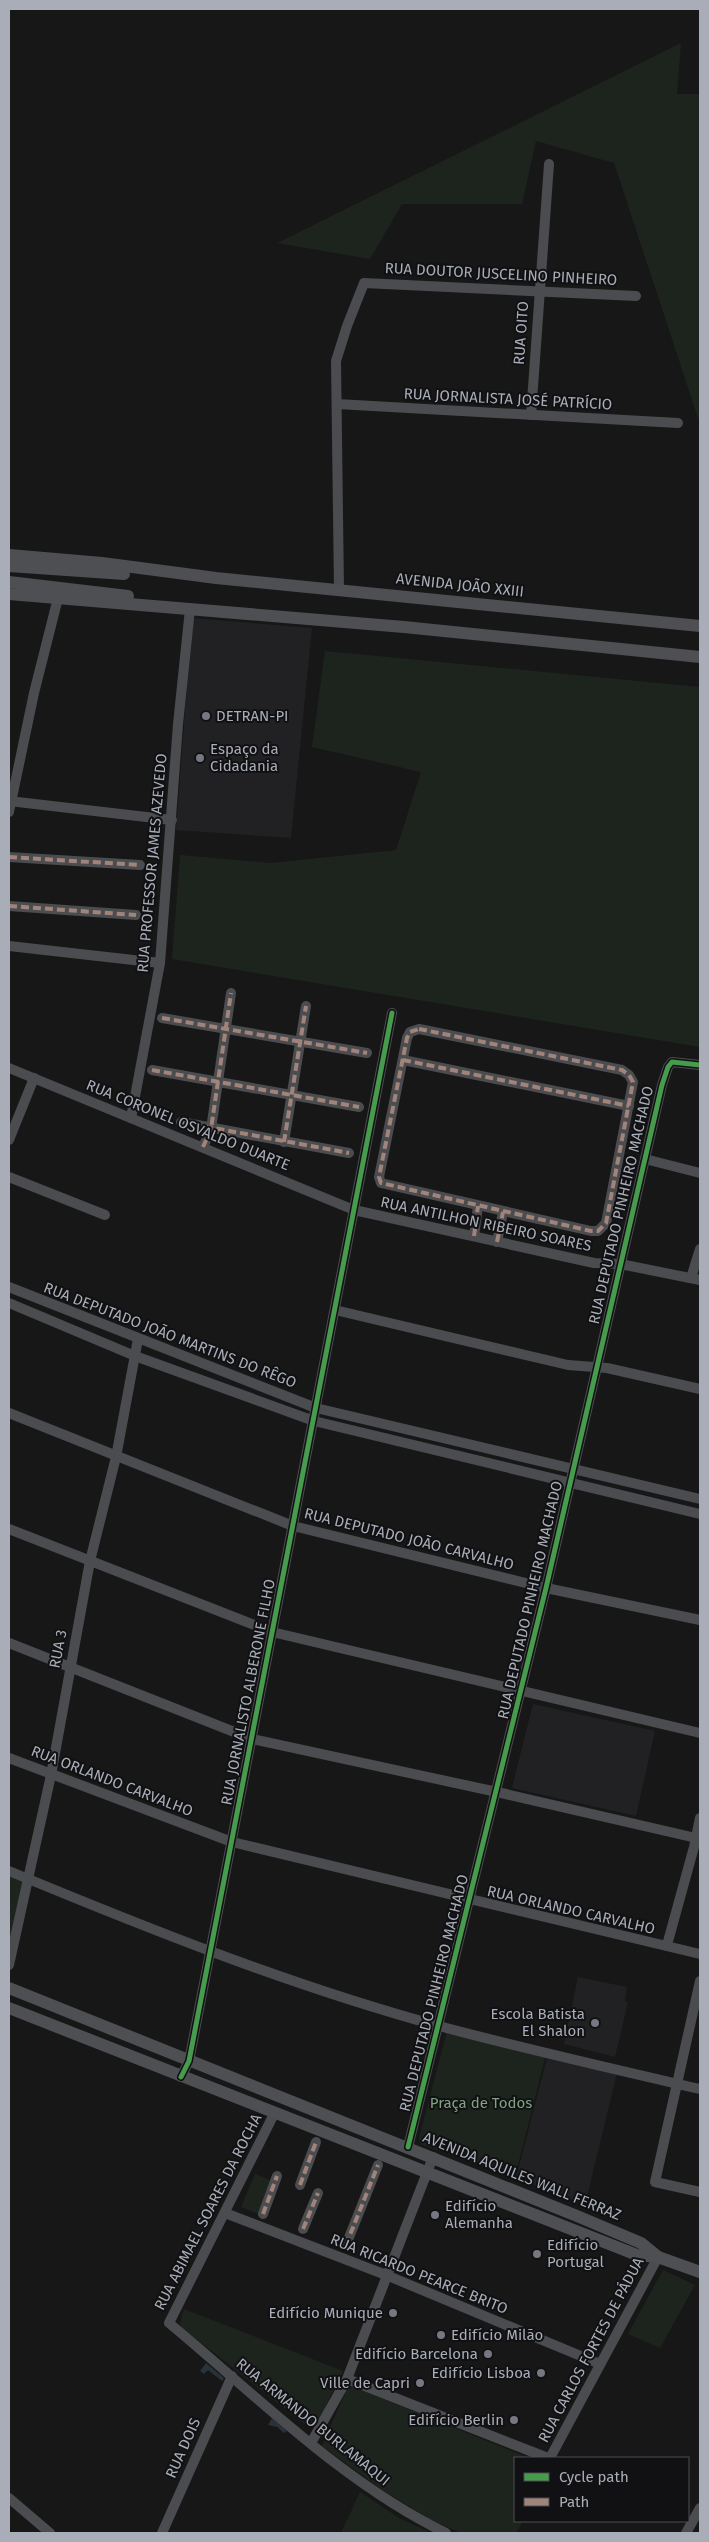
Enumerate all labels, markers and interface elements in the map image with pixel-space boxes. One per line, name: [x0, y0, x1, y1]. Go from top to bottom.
street label: RUA DOUTOR JUSCELINO PINHEIRO: [384, 259, 618, 289]
street label: RUA OITO: [510, 301, 532, 365]
street label: RUA JORNALISTA JOSÉ PATRÍCIO: [403, 385, 613, 413]
street label: AVENIDA JOÃO XXIII: [395, 569, 525, 601]
place label: DETRAN-PI: [216, 707, 289, 725]
marker: DETRAN-PI: [200, 710, 212, 722]
place label: Espaço da Cidadania: [210, 740, 279, 775]
marker: Espaço da Cidadania: [194, 752, 206, 764]
street label: RUA PROFESSOR JAMES AZEVEDO: [133, 753, 171, 973]
street label: RUA CORONEL OSVALDO DUARTE: [84, 1076, 292, 1174]
street label: RUA DEPUTADO PINHEIRO MACHADO: [585, 1084, 657, 1326]
street label: RUA ANTILHON RIBEIRO SOARES: [379, 1193, 593, 1255]
street label: RUA DEPUTADO JOÃO MARTINS DO RÊGO: [41, 1278, 299, 1392]
street label: RUA DEPUTADO PINHEIRO MACHADO: [494, 1479, 566, 1721]
street label: RUA DEPUTADO JOÃO CARVALHO: [302, 1504, 516, 1574]
street label: RUA JORNALISTO ALBERONE FILHO: [217, 1577, 279, 1807]
street label: RUA 3: [45, 1628, 71, 1670]
street label: RUA ORLANDO CARVALHO: [29, 1742, 195, 1820]
street label: RUA DEPUTADO PINHEIRO MACHADO: [396, 1872, 472, 2114]
street label: RUA ORLANDO CARVALHO: [485, 1882, 657, 1938]
place label: Escola Batista El Shalon: [491, 2005, 585, 2040]
marker: Escola Batista El Shalon: [589, 2017, 601, 2029]
park label: Praça de Todos: [430, 2094, 532, 2112]
street label: RUA ABIMAEL SOARES DA ROCHA: [151, 2110, 266, 2313]
street label: AVENIDA AQUILES WALL FERRAZ: [420, 2128, 624, 2224]
place label: Edifício Alemanha: [445, 2197, 513, 2232]
marker: Edifício Alemanha: [429, 2209, 441, 2221]
street label: RUA RICARDO PEARCE BRITO: [328, 2230, 510, 2318]
place label: Edifício Portugal: [547, 2236, 604, 2271]
marker: Edifício Portugal: [531, 2248, 543, 2260]
street label: RUA CARLOS FORTES DE PÁDUA: [534, 2254, 648, 2446]
place label: Edifício Munique: [268, 2304, 383, 2322]
marker: Edifício Munique: [387, 2307, 399, 2319]
place label: Edifício Milão: [451, 2326, 543, 2344]
marker: Edifício Milão: [435, 2329, 447, 2341]
place label: Edifício Barcelona: [355, 2345, 478, 2363]
marker: Edifício Barcelona: [482, 2348, 494, 2360]
street label: RUA ARMANDO BURLAMAQUI: [233, 2354, 393, 2490]
place label: Edifício Lisboa: [431, 2364, 531, 2382]
marker: Edifício Lisboa: [535, 2367, 547, 2379]
place label: Ville de Capri: [320, 2374, 410, 2392]
marker: Ville de Capri: [414, 2377, 426, 2389]
place label: Edifício Berlin: [408, 2411, 504, 2429]
marker: Edifício Berlin: [508, 2414, 520, 2426]
street label: RUA DOIS: [162, 2415, 204, 2481]
legend: [514, 2457, 689, 2522]
text: Cycle path: [559, 2468, 629, 2486]
text: Path: [559, 2493, 589, 2511]

